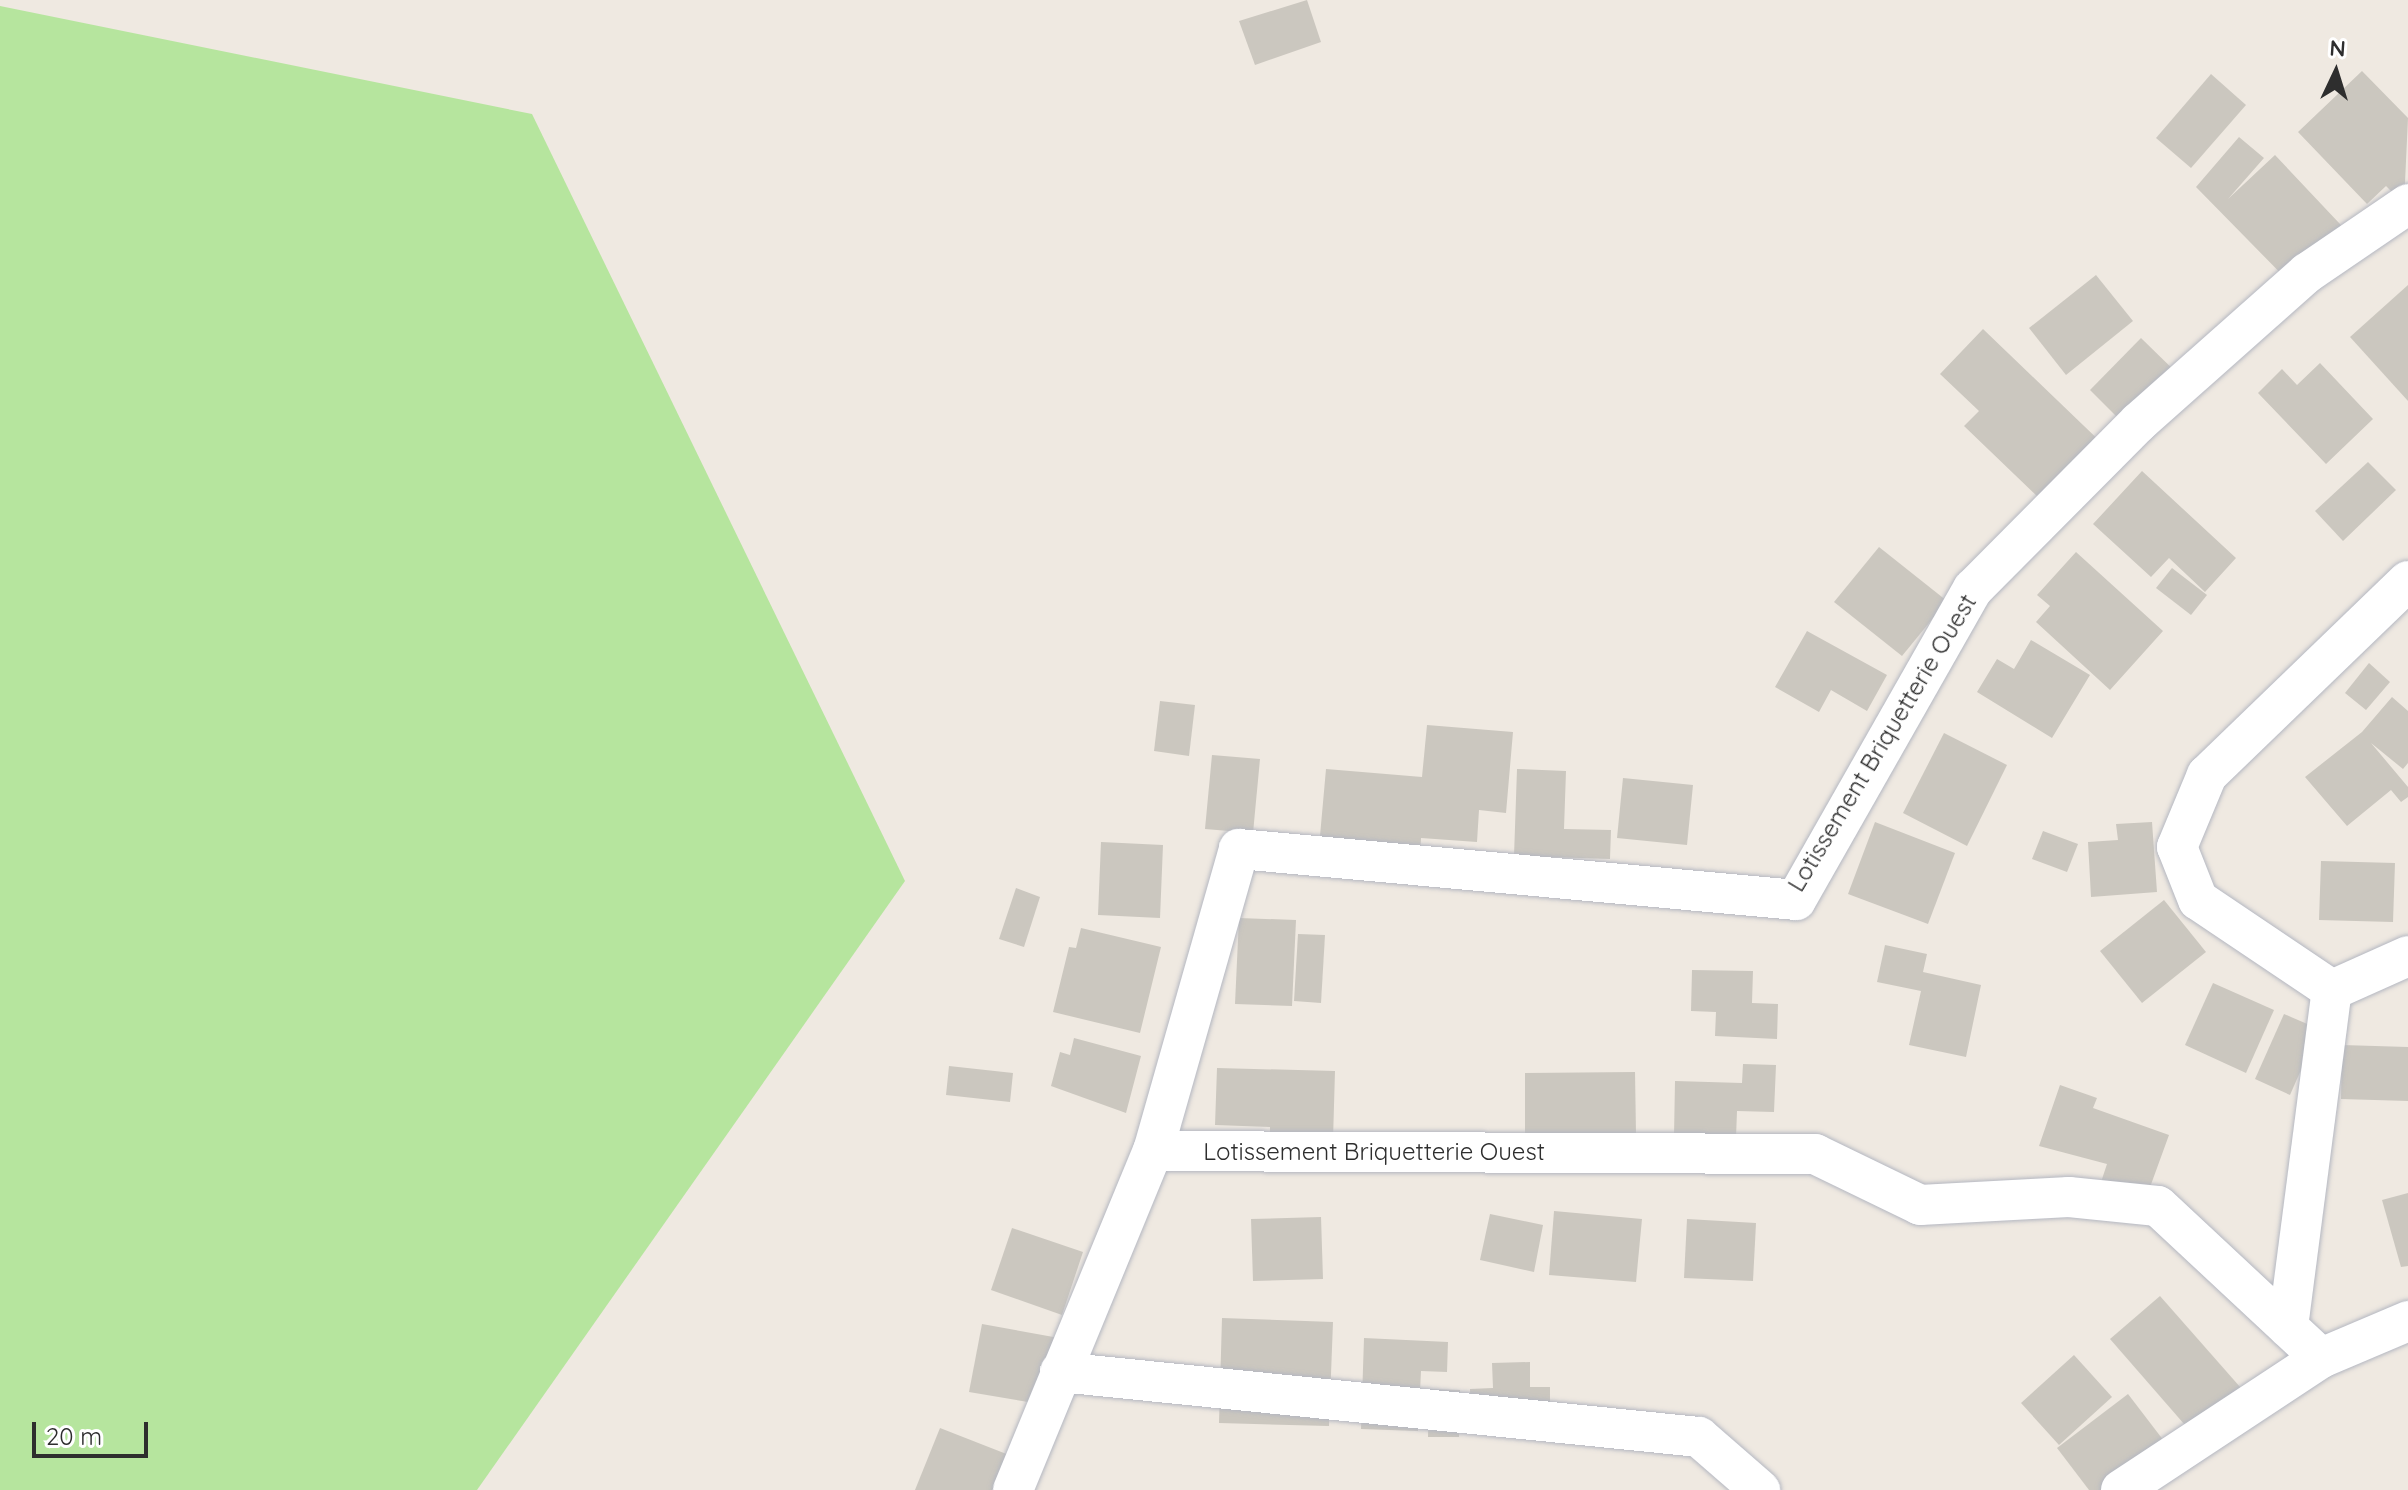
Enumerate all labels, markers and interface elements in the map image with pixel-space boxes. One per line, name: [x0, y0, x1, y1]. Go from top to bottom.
north arrow: [2296, 32, 2376, 112]
text: N: [2329, 34, 2347, 63]
street label: Lotissement Briquetterie Ouest: [1782, 589, 1982, 897]
street label: Lotissement Briquetterie Ouest: [1203, 1138, 1545, 1166]
scale bar: [36, 1406, 152, 1456]
text: 20 m: [46, 1421, 102, 1451]

